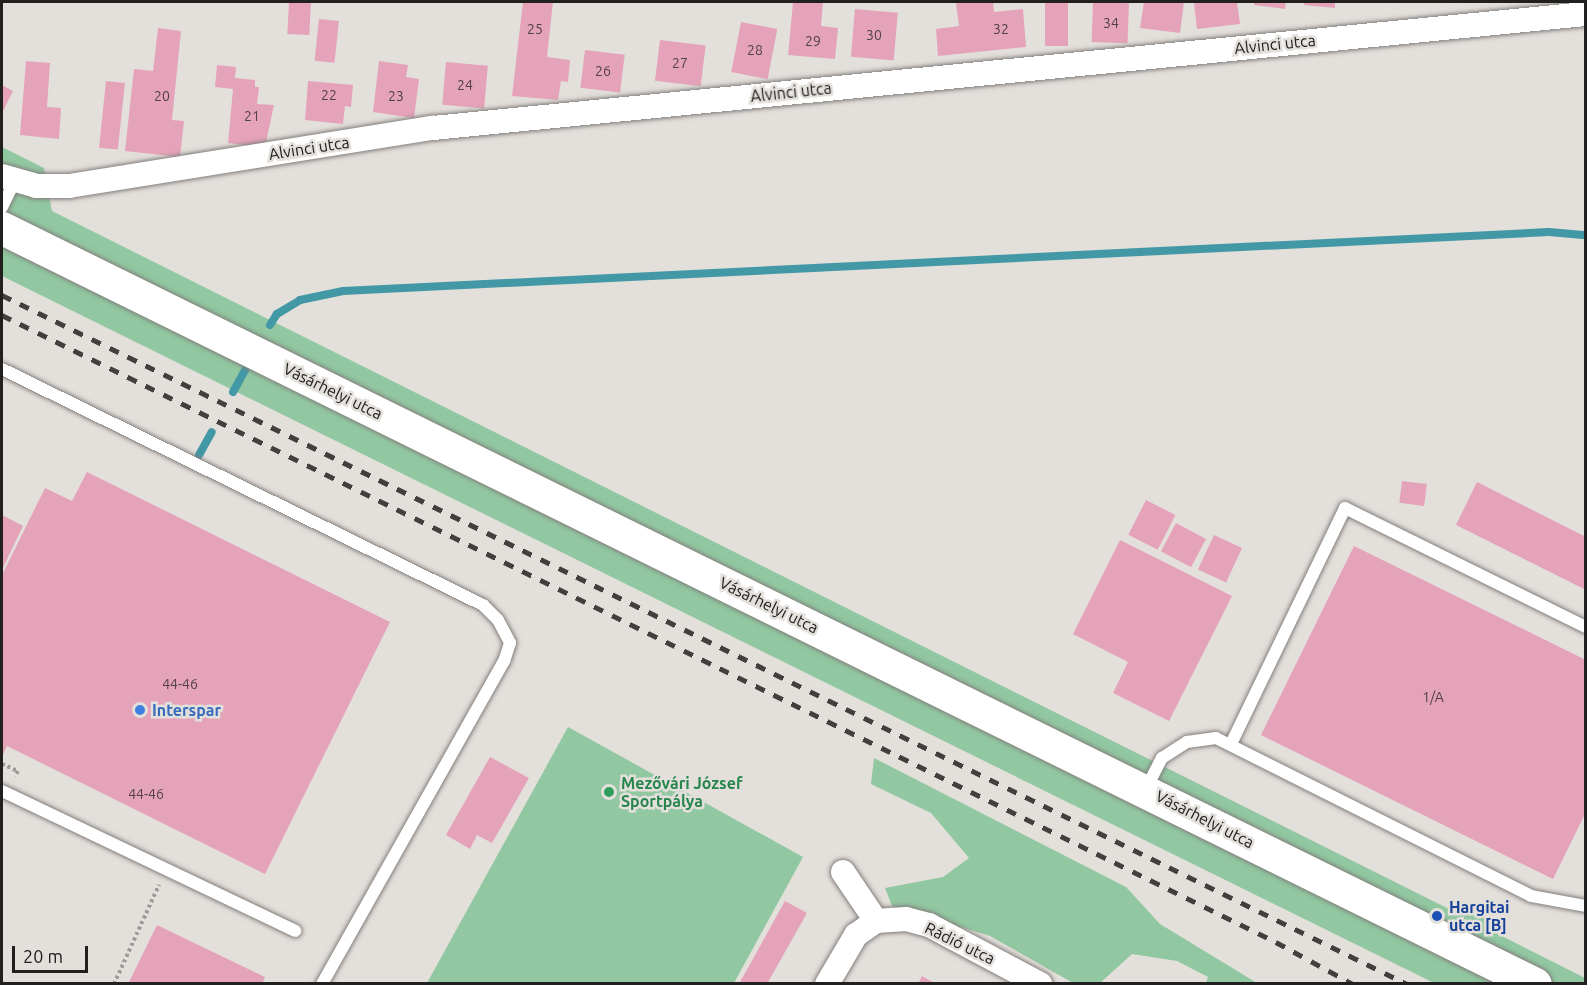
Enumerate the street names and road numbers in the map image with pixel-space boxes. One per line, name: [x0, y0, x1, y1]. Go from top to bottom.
street label: Alvinci utca: [1234, 30, 1316, 58]
street label: Alvinci utca: [750, 78, 832, 106]
street label: Alvinci utca: [267, 132, 351, 164]
street label: Vásárhelyi utca: [280, 359, 386, 423]
street label: Vásárhelyi utca: [716, 573, 822, 637]
street label: Vásárhelyi utca: [1153, 786, 1257, 852]
street label: Rádió utca: [922, 918, 998, 968]

